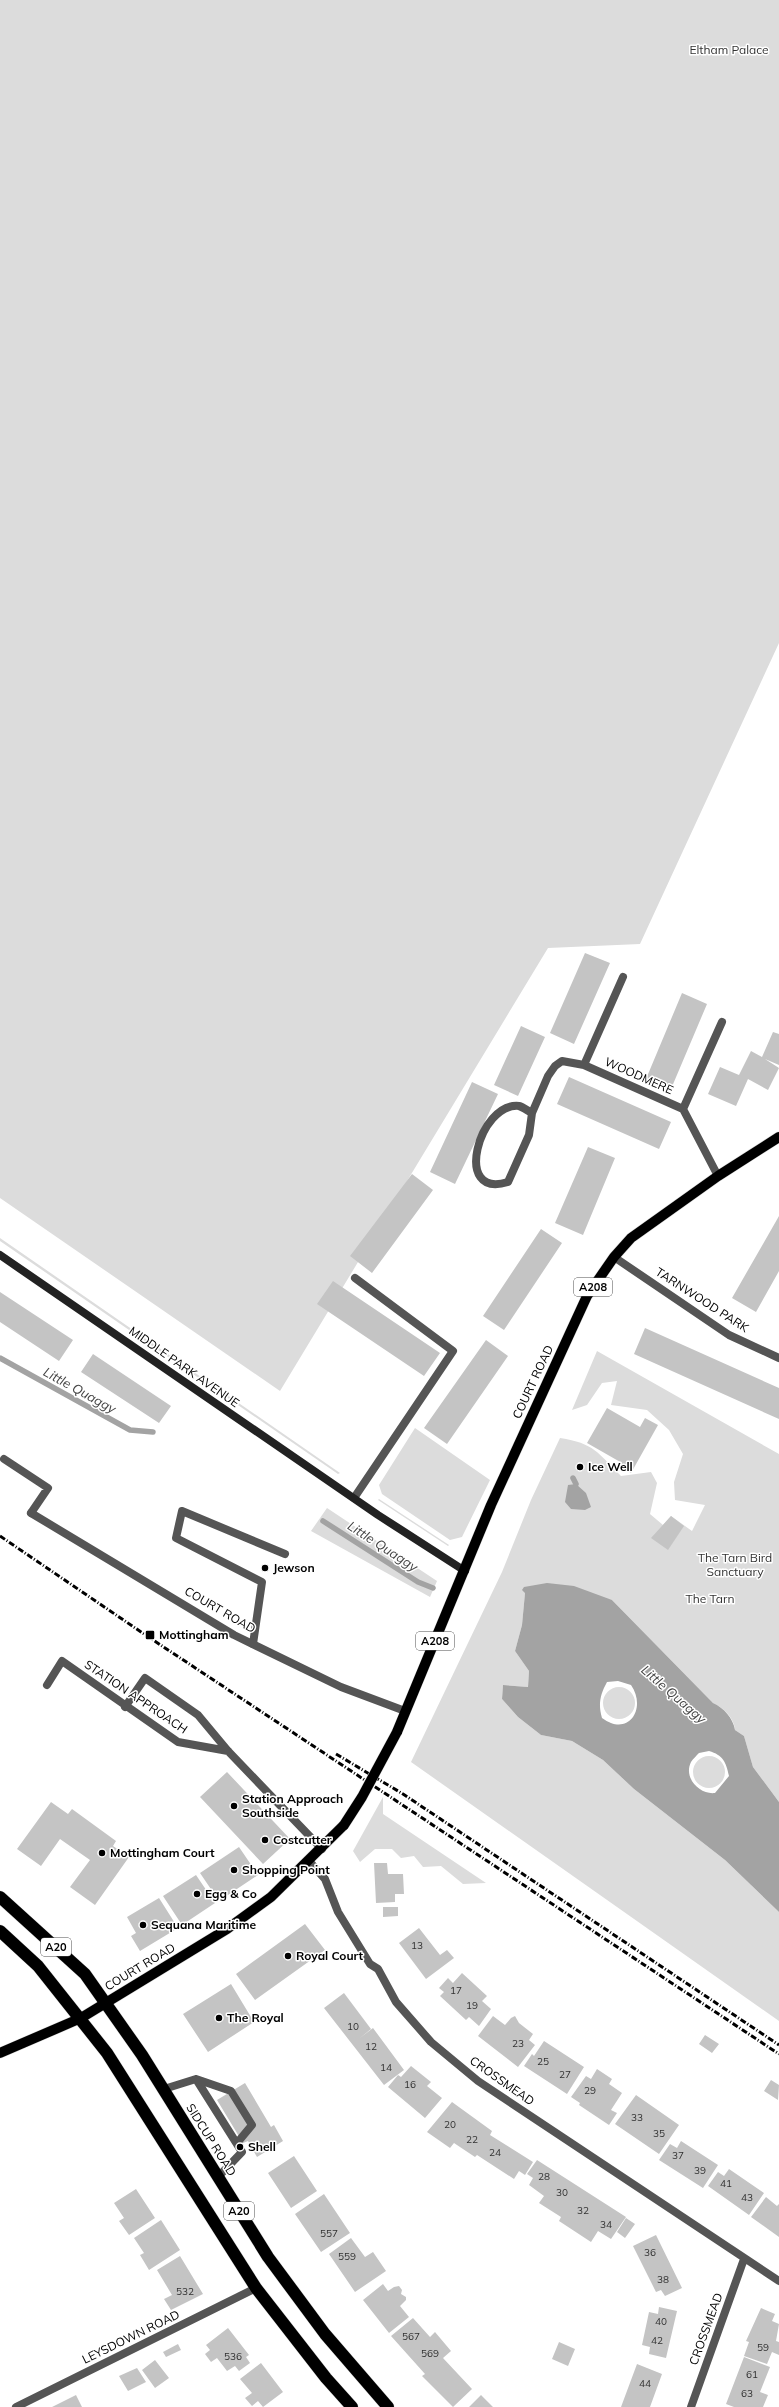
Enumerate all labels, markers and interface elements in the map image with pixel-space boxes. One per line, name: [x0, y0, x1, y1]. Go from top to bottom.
park label: Eltham Palace: [689, 42, 769, 57]
street label: WOODMERE: [603, 1054, 676, 1097]
street label: TARNWOOD PARK: [653, 1264, 752, 1335]
road number: A208: [574, 1278, 612, 1296]
street label: MIDDLE PARK AVENUE: [126, 1323, 242, 1410]
street label: COURT ROAD: [509, 1343, 556, 1421]
water label: Little Quaggy: [41, 1363, 120, 1417]
place label: Ice Well: [588, 1459, 633, 1474]
marker: Ice Well: [575, 1462, 585, 1472]
water label: Little Quaggy: [345, 1517, 422, 1575]
park label: The Tarn Bird Sanctuary: [698, 1550, 772, 1579]
place label: Jewson: [273, 1560, 315, 1575]
marker: Jewson: [260, 1563, 270, 1573]
street label: COURT ROAD: [182, 1583, 258, 1636]
park label: The Tarn: [686, 1591, 734, 1606]
place label: Mottingham: [159, 1627, 229, 1642]
marker: Mottingham: [144, 1629, 156, 1641]
road number: A208: [416, 1632, 454, 1650]
street label: STATION APPROACH: [82, 1657, 191, 1737]
water label: Little Quaggy: [638, 1662, 710, 1727]
place label: Station Approach Southside: [242, 1791, 343, 1820]
marker: Station Approach Southside: [229, 1801, 239, 1811]
place label: Costcutter: [273, 1832, 332, 1847]
marker: Costcutter: [260, 1835, 270, 1845]
place label: Mottingham Court: [110, 1845, 215, 1860]
marker: Mottingham Court: [97, 1848, 107, 1858]
place label: Shopping Point: [242, 1862, 330, 1877]
marker: Shopping Point: [229, 1865, 239, 1875]
place label: Egg & Co: [205, 1886, 257, 1901]
marker: Egg & Co: [192, 1889, 202, 1899]
place label: Sequana Maritime: [151, 1917, 257, 1932]
marker: Sequana Maritime: [138, 1920, 148, 1930]
road number: A20: [41, 1938, 71, 1956]
house number: 13: [411, 1939, 423, 1952]
street label: COURT ROAD: [102, 1940, 178, 1993]
place label: Royal Court: [296, 1948, 364, 1963]
marker: Royal Court: [283, 1951, 293, 1961]
house number: 17: [450, 1984, 462, 1997]
house number: 19: [466, 1999, 478, 2012]
place label: The Royal: [227, 2010, 284, 2025]
marker: The Royal: [214, 2013, 224, 2023]
house number: 10: [347, 2020, 359, 2033]
house number: 23: [512, 2037, 524, 2050]
house number: 12: [365, 2040, 377, 2053]
street label: CROSSMEAD: [467, 2053, 538, 2108]
house number: 25: [537, 2055, 549, 2068]
house number: 14: [380, 2061, 392, 2074]
house number: 27: [559, 2068, 571, 2081]
house number: 16: [404, 2078, 416, 2091]
house number: 29: [584, 2084, 596, 2097]
street label: SIDCUP ROAD: [183, 2101, 240, 2179]
house number: 33: [631, 2111, 643, 2124]
house number: 20: [444, 2118, 456, 2131]
house number: 35: [653, 2127, 665, 2140]
house number: 22: [466, 2133, 478, 2146]
place label: Shell: [248, 2139, 276, 2154]
marker: Shell: [235, 2142, 245, 2152]
house number: 24: [489, 2146, 501, 2159]
house number: 37: [672, 2149, 684, 2162]
house number: 39: [694, 2164, 706, 2177]
house number: 28: [538, 2170, 550, 2183]
house number: 41: [720, 2177, 732, 2190]
house number: 30: [556, 2186, 568, 2199]
house number: 43: [741, 2191, 753, 2204]
road number: A20: [224, 2202, 254, 2220]
house number: 32: [577, 2204, 589, 2217]
house number: 34: [600, 2218, 612, 2231]
house number: 557: [320, 2227, 338, 2240]
house number: 36: [644, 2246, 656, 2259]
house number: 559: [338, 2250, 356, 2263]
house number: 38: [657, 2273, 669, 2286]
house number: 532: [176, 2285, 194, 2298]
street label: CROSSMEAD: [686, 2291, 726, 2367]
street label: LEYSDOWN ROAD: [80, 2306, 182, 2367]
house number: 40: [655, 2315, 667, 2328]
house number: 567: [402, 2330, 420, 2343]
house number: 42: [651, 2334, 663, 2347]
house number: 59: [757, 2341, 769, 2354]
house number: 569: [421, 2347, 439, 2360]
house number: 536: [224, 2350, 242, 2363]
house number: 61: [746, 2368, 758, 2381]
house number: 44: [639, 2377, 651, 2390]
house number: 63: [741, 2387, 753, 2400]

